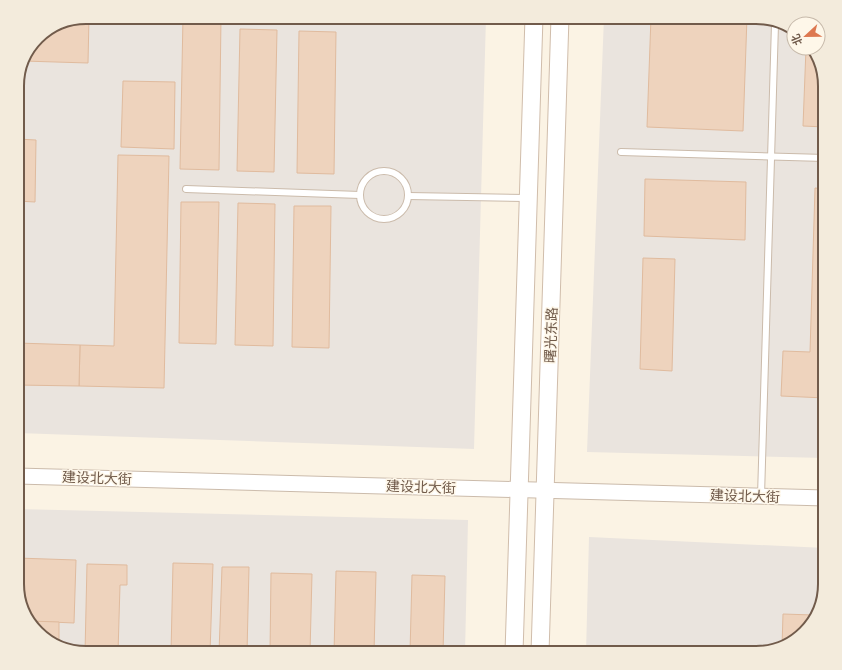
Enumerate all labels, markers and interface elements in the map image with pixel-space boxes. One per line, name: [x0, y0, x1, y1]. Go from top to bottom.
north arrow: [786, 16, 826, 56]
text: 北: [788, 32, 804, 47]
street label: 曙光东路: [541, 307, 560, 363]
street label: 建设北大街: [62, 468, 132, 487]
street label: 建设北大街: [386, 477, 456, 496]
street label: 建设北大街: [710, 486, 780, 505]

